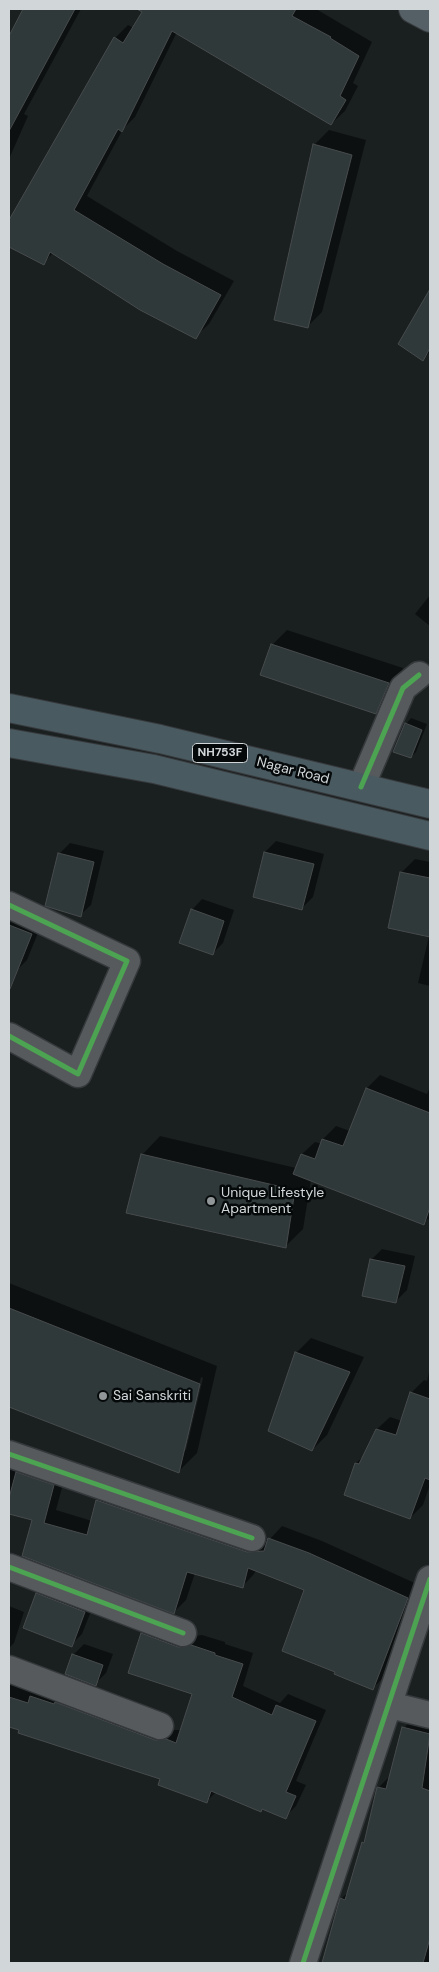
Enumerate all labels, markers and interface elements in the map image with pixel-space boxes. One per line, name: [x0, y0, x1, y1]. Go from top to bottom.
road number: NH753F: [192, 744, 248, 762]
street label: Nagar Road: [255, 754, 331, 788]
place label: Unique Lifestyle Apartment: [221, 1185, 324, 1218]
marker: Unique Lifestyle Apartment: [205, 1195, 217, 1207]
place label: Sai Sanskriti: [113, 1388, 191, 1404]
marker: Sai Sanskriti: [97, 1390, 109, 1402]

